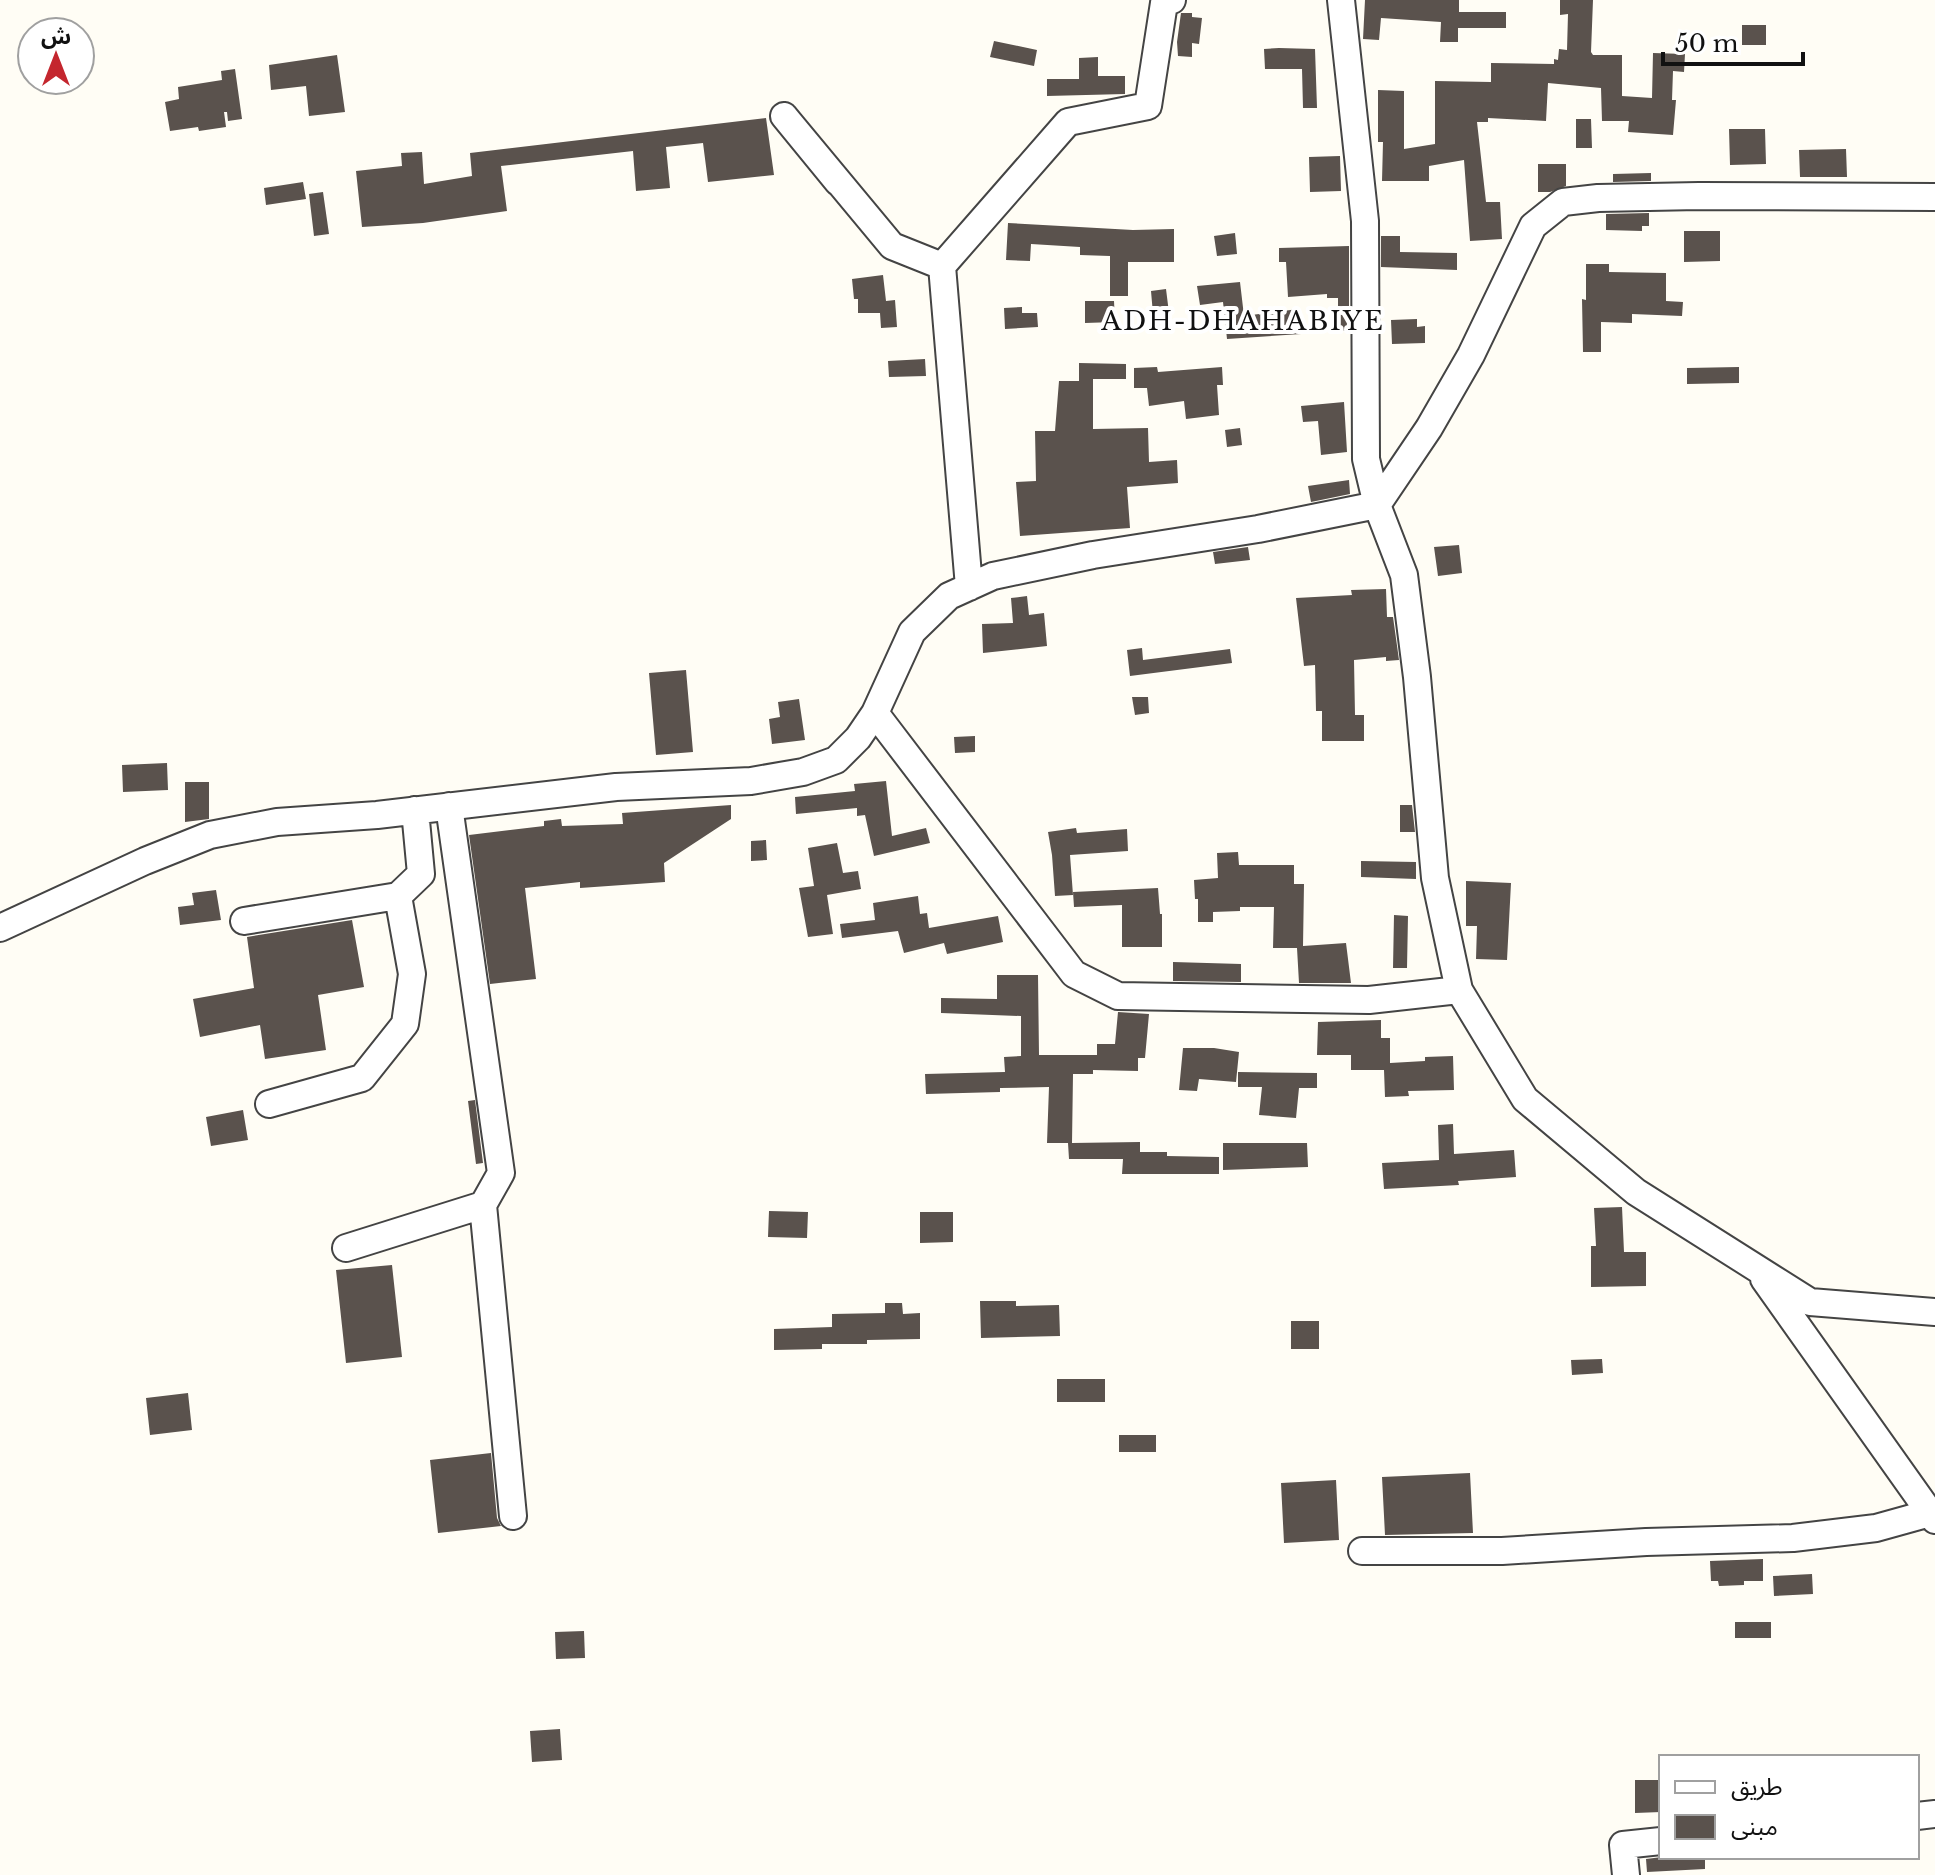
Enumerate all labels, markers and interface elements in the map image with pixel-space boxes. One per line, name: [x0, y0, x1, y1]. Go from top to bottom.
north arrow: [16, 16, 96, 96]
scale bar: [1663, 16, 1803, 66]
text: ش: [41, 23, 71, 50]
text: 50 m: [1675, 29, 1739, 58]
district label: ADH-DHAHABIYE: [1100, 305, 1385, 337]
legend: [1659, 1755, 1919, 1859]
text: طريق: [1731, 1772, 1783, 1802]
text: مبنى: [1731, 1812, 1778, 1841]

